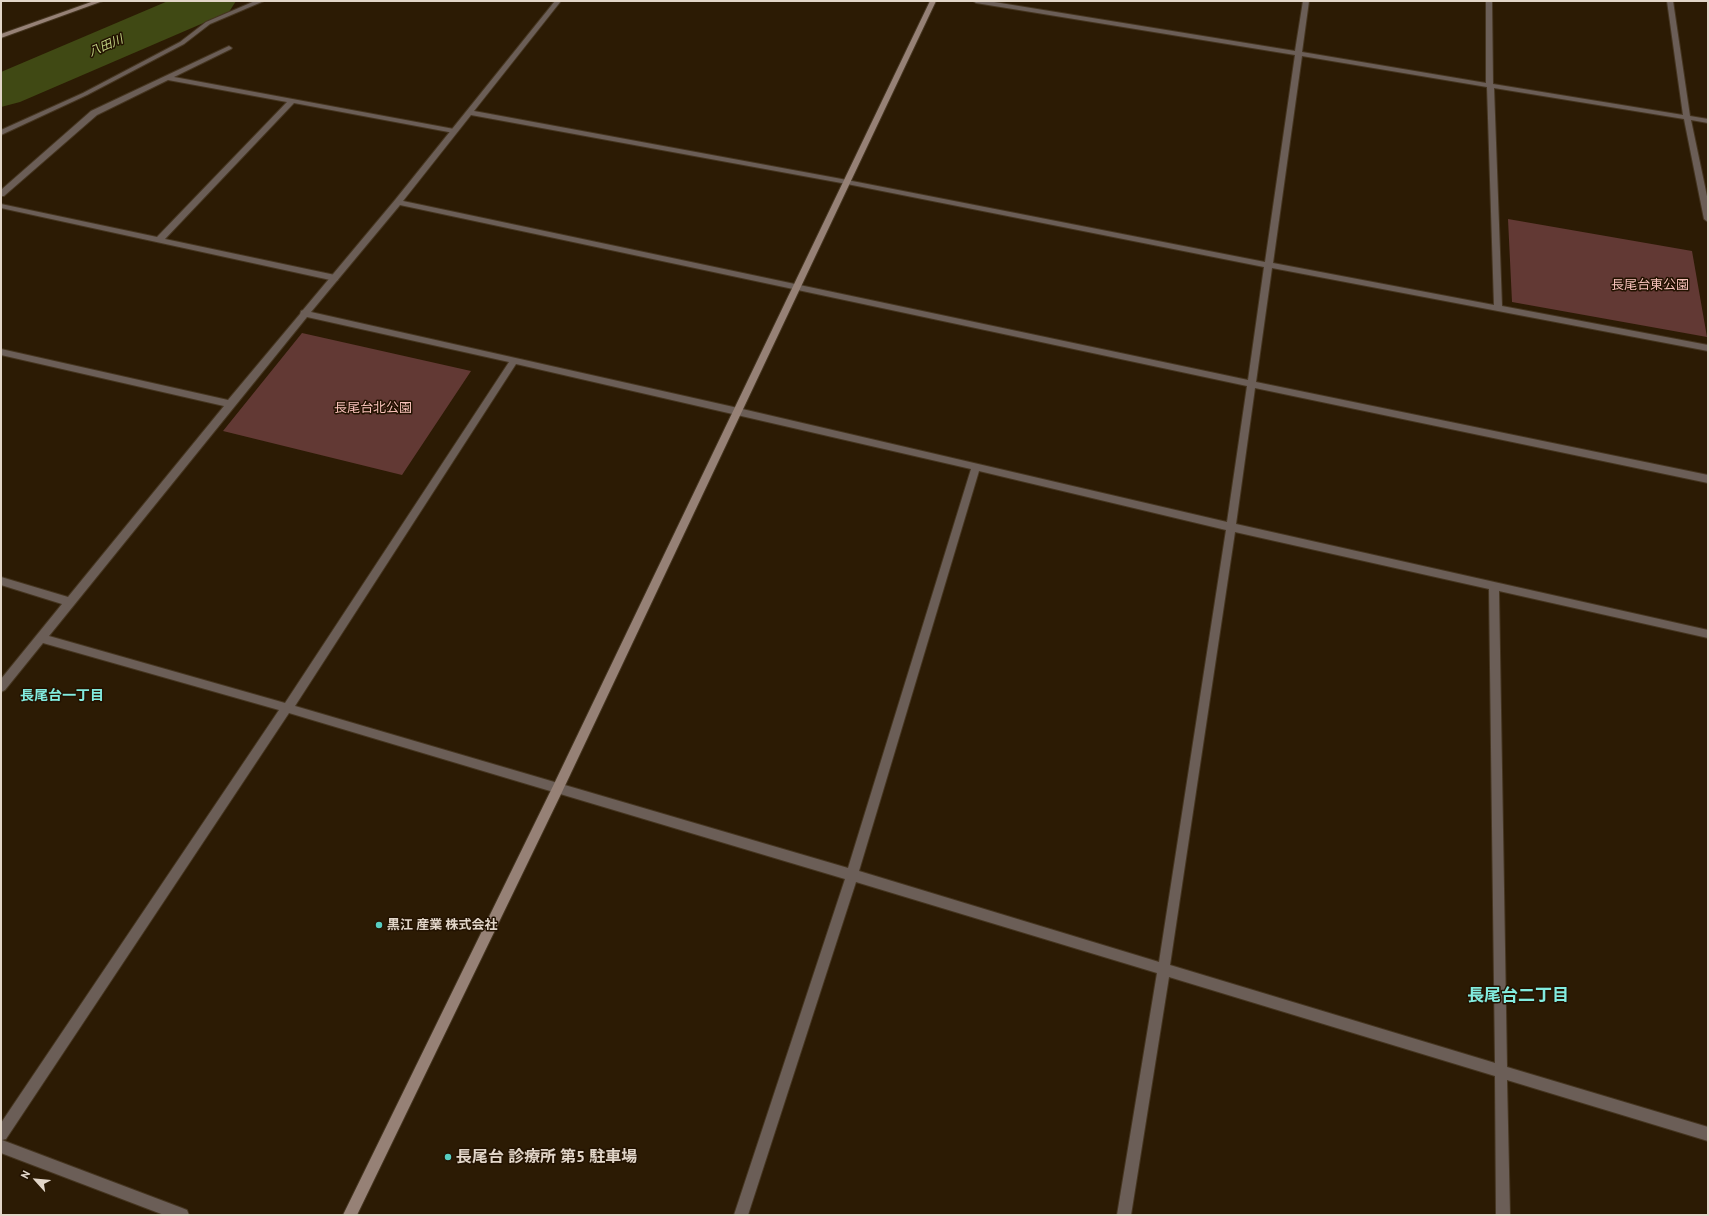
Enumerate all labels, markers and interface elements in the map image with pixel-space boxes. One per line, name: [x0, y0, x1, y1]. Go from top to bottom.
water label: 八田川: [87, 32, 125, 60]
park label: 長尾台東公園: [1611, 277, 1689, 293]
park label: 長尾台北公園: [334, 400, 412, 416]
district label: 長尾台一丁目: [20, 688, 104, 704]
place label: 黒江 産業 株式会社: [387, 917, 498, 933]
marker: 黒江 産業 株式会社: [374, 920, 384, 930]
district label: 長尾台二丁目: [1467, 986, 1569, 1006]
place label: 長尾台 診療所 第5 駐車場: [456, 1147, 637, 1167]
marker: 長尾台 診療所 第5 駐車場: [443, 1152, 453, 1162]
north arrow: [16, 1160, 56, 1200]
text: N: [17, 1168, 33, 1181]

